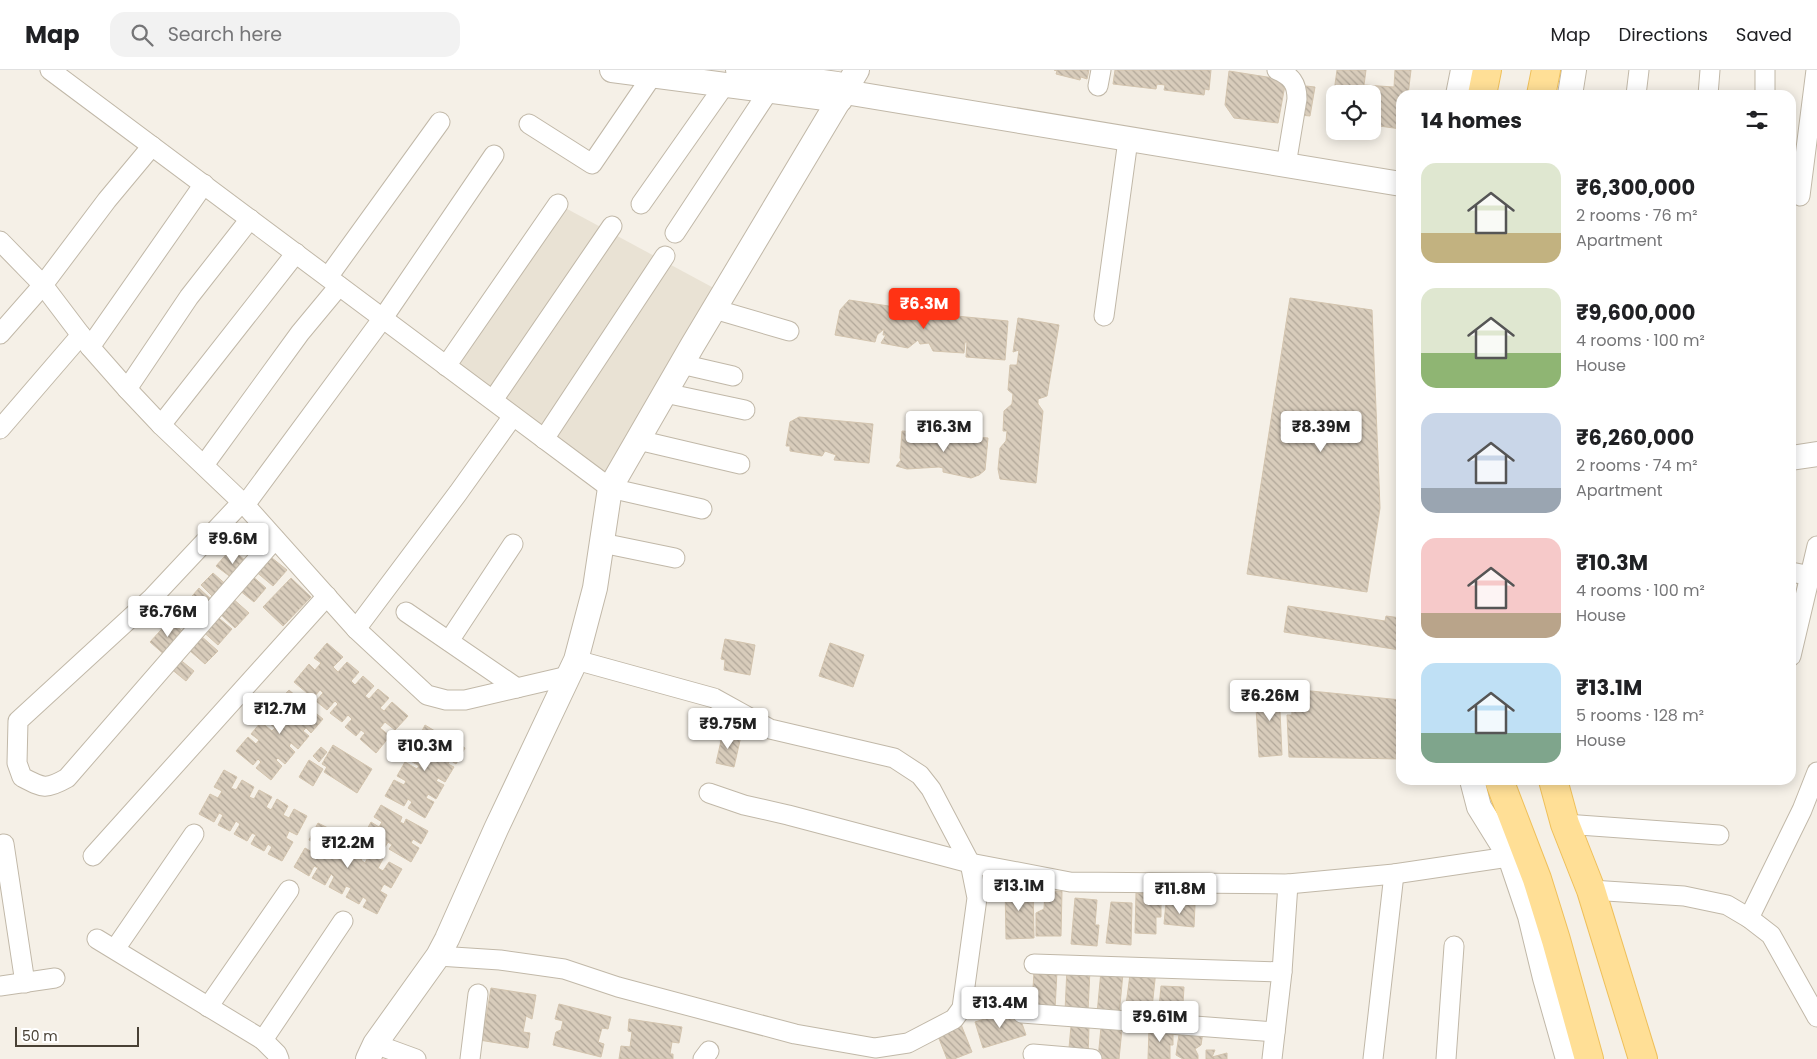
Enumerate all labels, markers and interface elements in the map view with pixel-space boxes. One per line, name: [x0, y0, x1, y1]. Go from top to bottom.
search box: [110, 12, 460, 57]
text: Map: [25, 18, 80, 51]
icon: search: [128, 21, 156, 49]
text: Search here: [168, 21, 282, 48]
text: Map: [1551, 22, 1590, 47]
text: Directions: [1618, 22, 1708, 47]
text: Saved: [1736, 22, 1792, 47]
map controls: [1326, 85, 1381, 140]
button: locate: [1326, 85, 1381, 140]
text: 14 homes: [1421, 106, 1522, 135]
icon: filters: [1743, 106, 1771, 134]
text: ₹6,300,000: [1576, 173, 1695, 202]
icon: home: [1461, 183, 1521, 243]
text: 2 rooms · 76 m²: [1576, 204, 1698, 227]
text: Apartment: [1576, 229, 1663, 252]
pin: ₹6.3M: [889, 288, 959, 330]
text: ₹6.3M: [900, 292, 948, 315]
text: ₹9,600,000: [1576, 298, 1695, 327]
icon: home: [1461, 308, 1521, 368]
text: 4 rooms · 100 m²: [1576, 329, 1705, 352]
text: House: [1576, 354, 1626, 377]
pin: ₹16.3M: [903, 410, 985, 453]
pin: ₹8.39M: [1280, 410, 1362, 453]
text: ₹16.3M: [917, 415, 971, 438]
text: ₹8.39M: [1292, 415, 1350, 438]
text: ₹6,260,000: [1576, 423, 1694, 452]
icon: home: [1461, 433, 1521, 493]
text: 2 rooms · 74 m²: [1576, 454, 1698, 477]
text: Apartment: [1576, 479, 1663, 502]
pin: ₹9.6M: [198, 522, 268, 565]
text: ₹9.6M: [209, 527, 257, 550]
text: ₹10.3M: [1576, 548, 1648, 577]
icon: home: [1461, 558, 1521, 618]
text: 4 rooms · 100 m²: [1576, 579, 1705, 602]
pin: ₹6.76M: [127, 596, 209, 638]
text: ₹6.76M: [139, 600, 197, 623]
text: House: [1576, 604, 1626, 627]
text: ₹13.1M: [1576, 673, 1642, 702]
pin: ₹6.26M: [1229, 680, 1311, 722]
icon: home: [1461, 683, 1521, 743]
text: ₹6.26M: [1241, 684, 1299, 707]
pin: ₹12.7M: [239, 692, 321, 735]
text: ₹12.7M: [254, 697, 306, 720]
text: 5 rooms · 128 m²: [1576, 704, 1704, 727]
pin: ₹9.75M: [687, 708, 769, 750]
text: ₹9.75M: [699, 712, 757, 735]
text: House: [1576, 729, 1626, 752]
pin: ₹10.3M: [384, 730, 466, 772]
text: ₹10.3M: [398, 734, 452, 757]
pin: ₹12.2M: [307, 826, 389, 869]
text: ₹12.2M: [321, 831, 375, 854]
pin: ₹13.1M: [978, 870, 1060, 912]
pin: ₹11.8M: [1139, 872, 1221, 915]
text: ₹13.1M: [994, 874, 1044, 897]
text: ₹11.8M: [1154, 877, 1206, 900]
pin: ₹13.4M: [959, 986, 1041, 1029]
text: ₹13.4M: [972, 991, 1028, 1014]
pin: ₹9.61M: [1119, 1000, 1201, 1043]
text: ₹9.61M: [1133, 1005, 1187, 1028]
scale bar: [15, 1024, 139, 1047]
text: 50 m: [22, 1026, 58, 1046]

